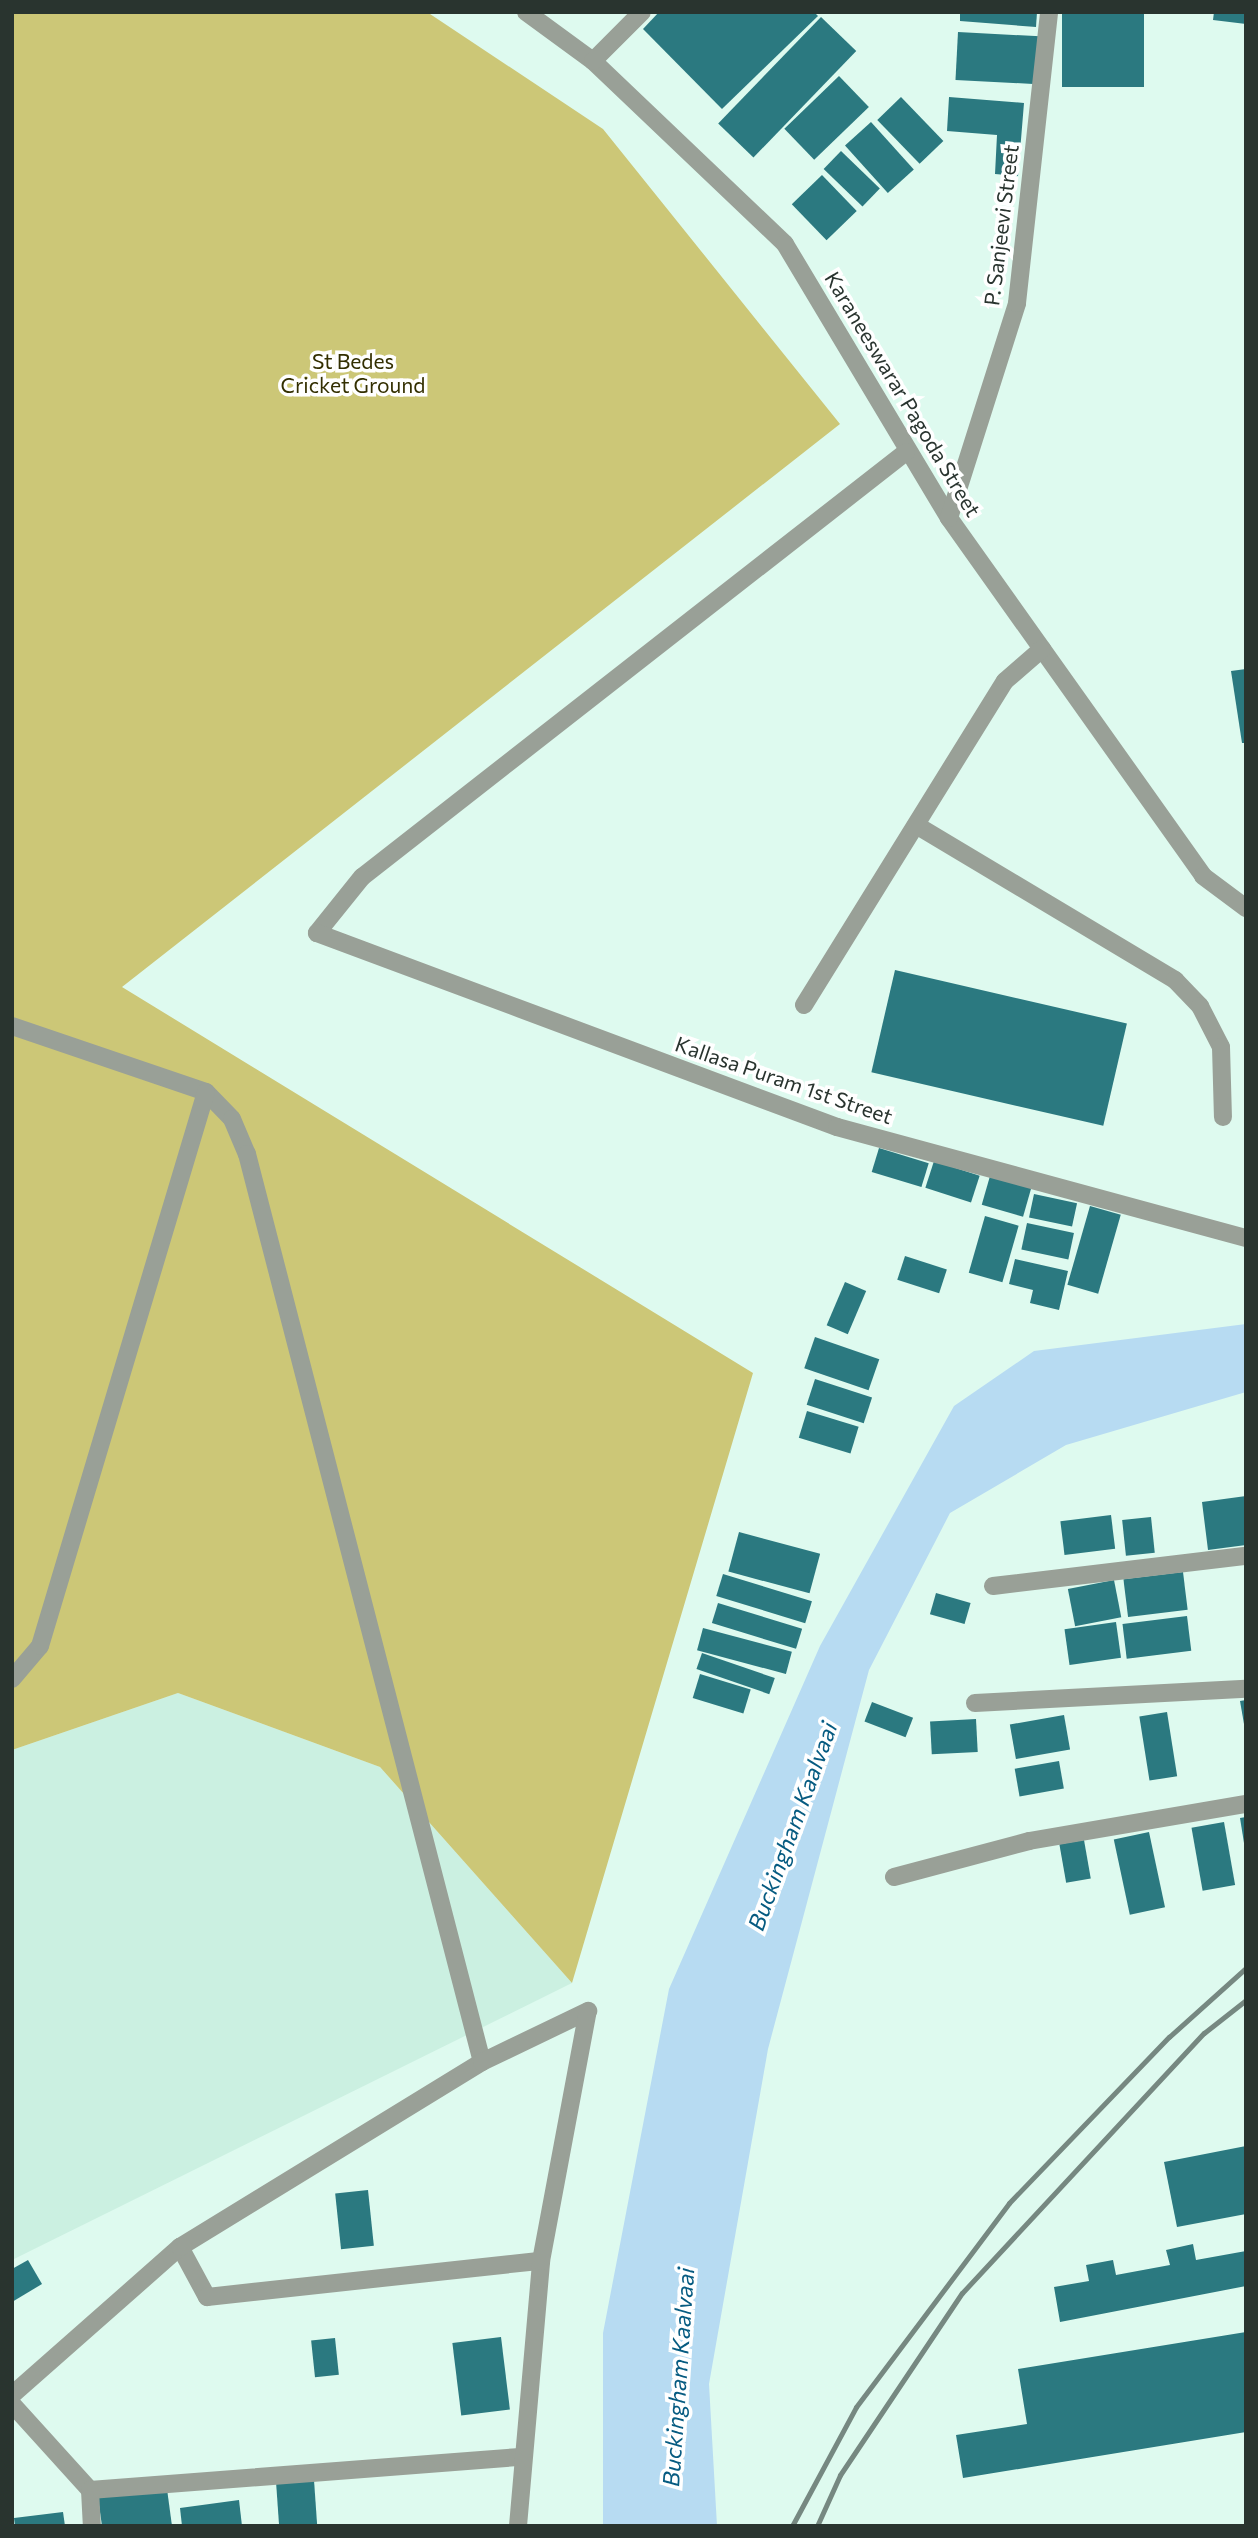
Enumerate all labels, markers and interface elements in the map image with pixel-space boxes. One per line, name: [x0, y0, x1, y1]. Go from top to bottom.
street label: P. Sanjeevi Street: [979, 143, 1023, 307]
street label: Karaneeswarar Pagoda Street: [820, 267, 986, 521]
park label: St Bedes Cricket Ground: [281, 348, 425, 398]
street label: Kallasa Puram 1st Street: [672, 1031, 896, 1129]
water label: Buckingham Kaalvaai: [741, 1718, 843, 1934]
water label: Buckingham Kaalvaai: [657, 2266, 699, 2488]

